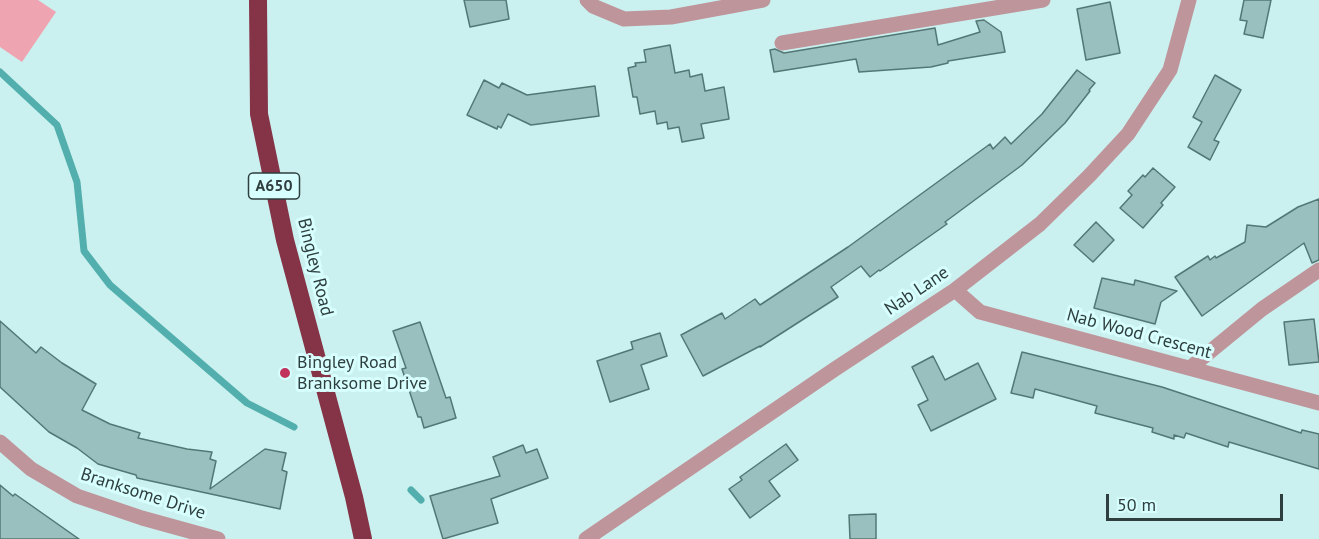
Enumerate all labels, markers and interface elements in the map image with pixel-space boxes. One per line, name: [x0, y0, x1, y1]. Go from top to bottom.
road number: A650: [248, 173, 300, 199]
street label: Bingley Road: [292, 216, 338, 318]
street label: Nab Lane: [881, 262, 953, 320]
street label: Nab Wood Crescent: [1064, 304, 1214, 364]
place label: Bingley Road Branksome Drive: [297, 352, 427, 394]
marker: Bingley Road Branksome Drive: [278, 366, 292, 380]
street label: Branksome Drive: [78, 464, 208, 524]
scale bar: [1109, 482, 1286, 520]
text: 50 m: [1117, 493, 1156, 516]

